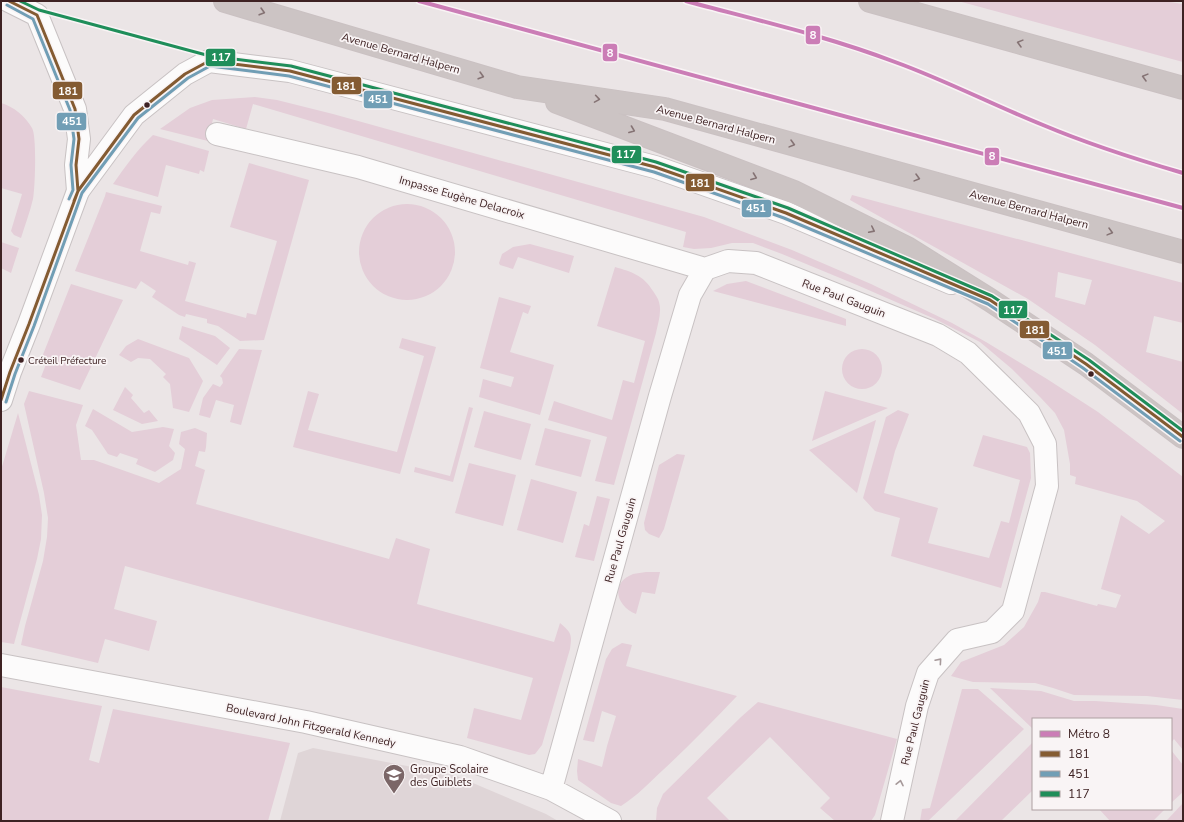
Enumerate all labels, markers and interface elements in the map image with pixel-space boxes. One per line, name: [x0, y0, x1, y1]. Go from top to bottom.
one-way arrow: [258, 7, 265, 16]
line badge: 8: [805, 25, 821, 45]
text: 8: [810, 28, 817, 43]
street label: Avenue Bernard Halpern: [340, 29, 462, 78]
one-way arrow: [1017, 39, 1024, 48]
line badge: 8: [602, 43, 618, 62]
text: 8: [607, 46, 614, 61]
line badge: 117: [205, 48, 236, 67]
text: 117: [211, 50, 231, 65]
one-way arrow: [477, 71, 484, 80]
one-way arrow: [1142, 74, 1149, 82]
line badge: 181: [331, 76, 362, 95]
text: 181: [336, 79, 356, 94]
line badge: 181: [52, 81, 83, 100]
text: 181: [58, 84, 78, 99]
line badge: 451: [363, 90, 393, 109]
text: 451: [368, 92, 388, 107]
one-way arrow: [594, 94, 600, 103]
unlabelled marker: [142, 100, 152, 110]
street label: Avenue Bernard Halpern: [655, 101, 777, 148]
line badge: 451: [56, 112, 87, 131]
text: 451: [62, 114, 82, 129]
one-way arrow: [629, 126, 636, 134]
one-way arrow: [788, 139, 795, 148]
line badge: 117: [611, 145, 642, 164]
text: 117: [616, 147, 636, 162]
line badge: 8: [984, 147, 1000, 166]
text: 8: [989, 149, 996, 164]
street label: Impasse Eugène Delacroix: [397, 172, 527, 223]
one-way arrow: [750, 172, 757, 180]
line badge: 181: [685, 173, 715, 192]
one-way arrow: [914, 174, 920, 182]
text: 181: [690, 176, 710, 191]
street label: Avenue Bernard Halpern: [968, 186, 1090, 233]
line badge: 451: [741, 199, 772, 218]
text: 451: [746, 201, 766, 216]
one-way arrow: [868, 225, 875, 233]
one-way arrow: [1107, 227, 1113, 235]
street label: Rue Paul Gauguin: [800, 276, 888, 321]
line badge: 117: [998, 300, 1028, 319]
text: 117: [1003, 303, 1023, 318]
line badge: 181: [1019, 320, 1050, 339]
text: 181: [1025, 323, 1045, 338]
line badge: 451: [1042, 341, 1073, 360]
text: 451: [1047, 344, 1067, 359]
place label: Créteil Préfecture: [28, 354, 106, 368]
marker: Créteil Préfecture: [16, 355, 26, 365]
unlabelled marker: [1086, 369, 1096, 379]
street label: Rue Paul Gauguin: [601, 496, 640, 585]
one-way arrow: [934, 658, 941, 665]
street label: Rue Paul Gauguin: [898, 677, 933, 767]
street label: Boulevard John Fitzgerald Kennedy: [225, 700, 397, 751]
legend: [1032, 718, 1172, 810]
text: Métro 8: [1068, 726, 1110, 742]
text: 181: [1068, 746, 1090, 762]
school or university icon: Groupe Scolaire des Guiblets: [381, 762, 407, 795]
place label: Groupe Scolaire des Guiblets: [410, 762, 489, 790]
text: 451: [1068, 766, 1090, 782]
one-way arrow: [896, 780, 904, 786]
text: 117: [1068, 786, 1090, 802]

